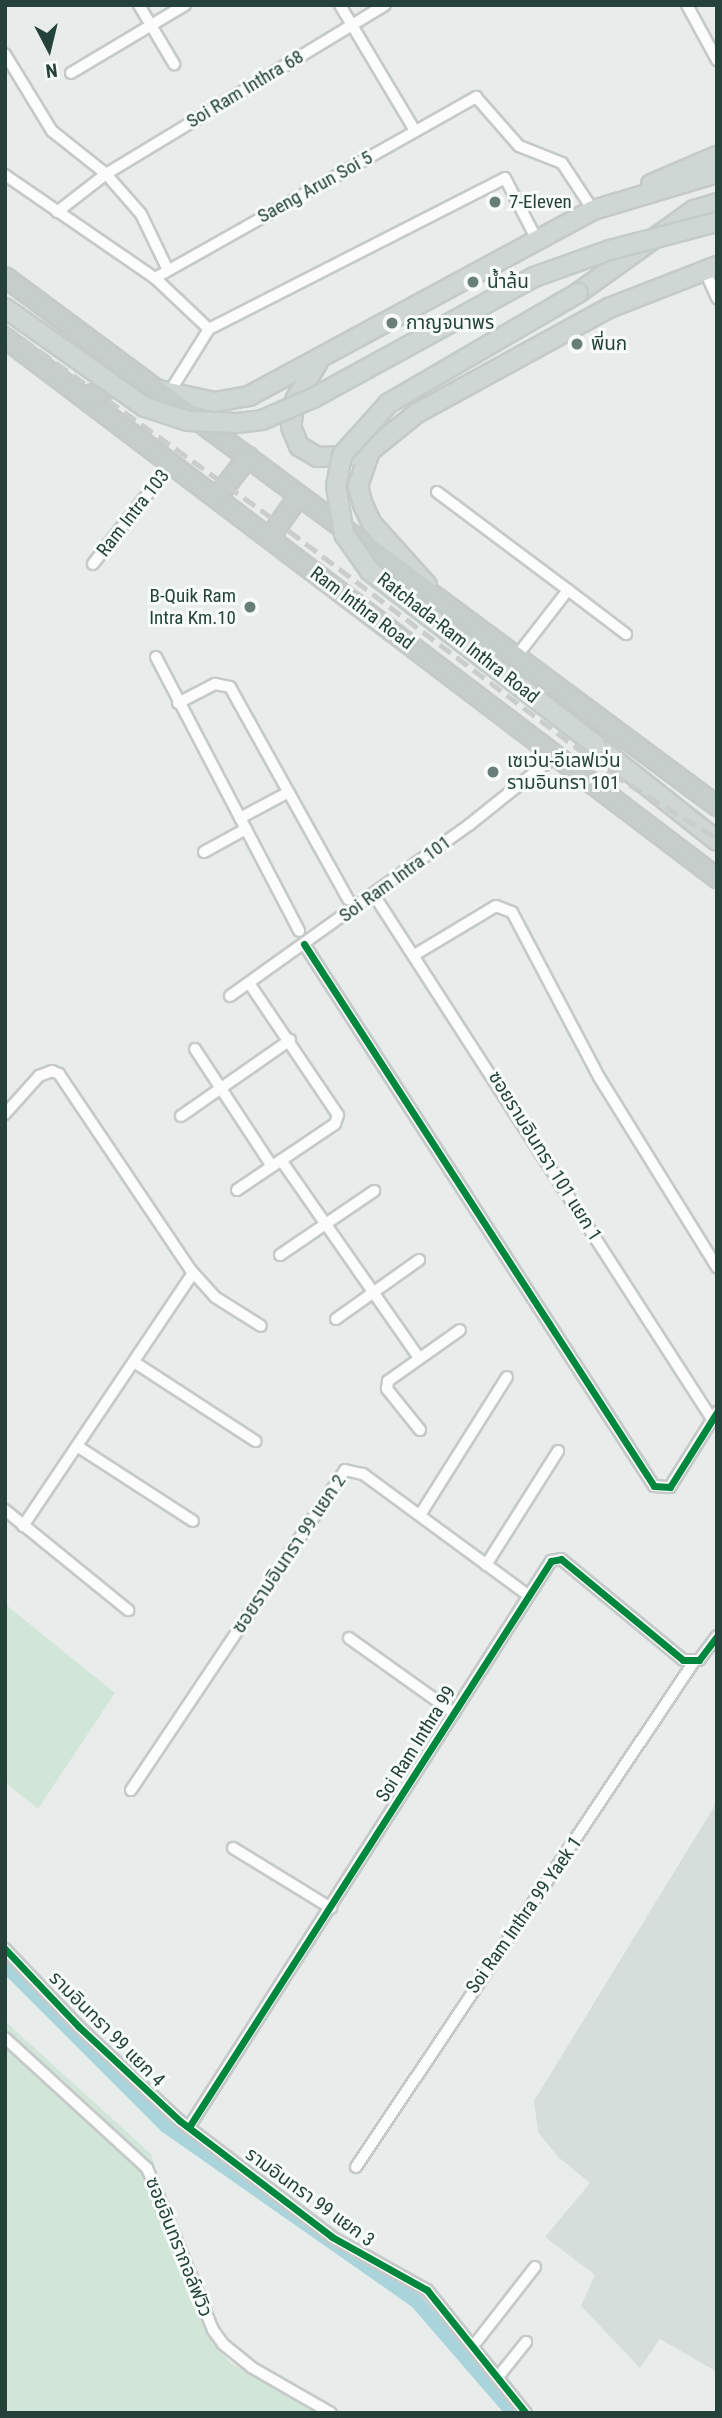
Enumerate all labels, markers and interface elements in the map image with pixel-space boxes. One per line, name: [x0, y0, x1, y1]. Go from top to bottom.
north arrow: [14, 14, 84, 84]
street label: Soi Ram Inthra 68: [182, 45, 308, 133]
text: N: [44, 58, 59, 82]
street label: Saeng Arun Soi 5: [254, 146, 376, 228]
place label: 7-Eleven: [509, 191, 572, 213]
marker: 7-Eleven: [487, 194, 503, 210]
place label: น้ำล้น: [487, 271, 529, 293]
marker: น้ำล้น: [465, 274, 481, 290]
place label: กาญจนาพร: [406, 312, 494, 334]
marker: กาญจนาพร: [384, 315, 400, 331]
place label: พี่นก: [591, 333, 627, 355]
marker: พี่นก: [569, 336, 585, 352]
street label: Ram Intra 103: [92, 465, 174, 561]
street label: Ram Inthra Road: [306, 562, 418, 654]
street label: Ratchada-Ram Inthra Road: [373, 568, 543, 708]
place label: B-Quik Ram Intra Km.10: [149, 585, 236, 629]
marker: B-Quik Ram Intra Km.10: [242, 599, 258, 615]
place label: เซเว่น-อีเลฟเว่น รามอินทรา 101: [507, 750, 621, 794]
marker: เซเว่น-อีเลฟเว่น รามอินทรา 101: [485, 764, 501, 780]
street label: Soi Ram Intra 101: [335, 831, 455, 927]
street label: ซอยรามอินทรา 101 แยก 1: [483, 1067, 607, 1245]
street label: ซอยรามอินทรา 99 แยก 2: [227, 1470, 351, 1638]
street label: Soi Ram Inthra 99: [371, 1682, 461, 1806]
street label: Soi Ram Inthra 99 Yaek 1: [461, 1832, 587, 1998]
street label: รามอินทรา 99 แยก 4: [45, 1967, 169, 2091]
street label: รามอินทรา 99 แยก 3: [241, 2143, 379, 2251]
street label: ซอยอินทรากอล์ฟวิว: [141, 2174, 217, 2320]

